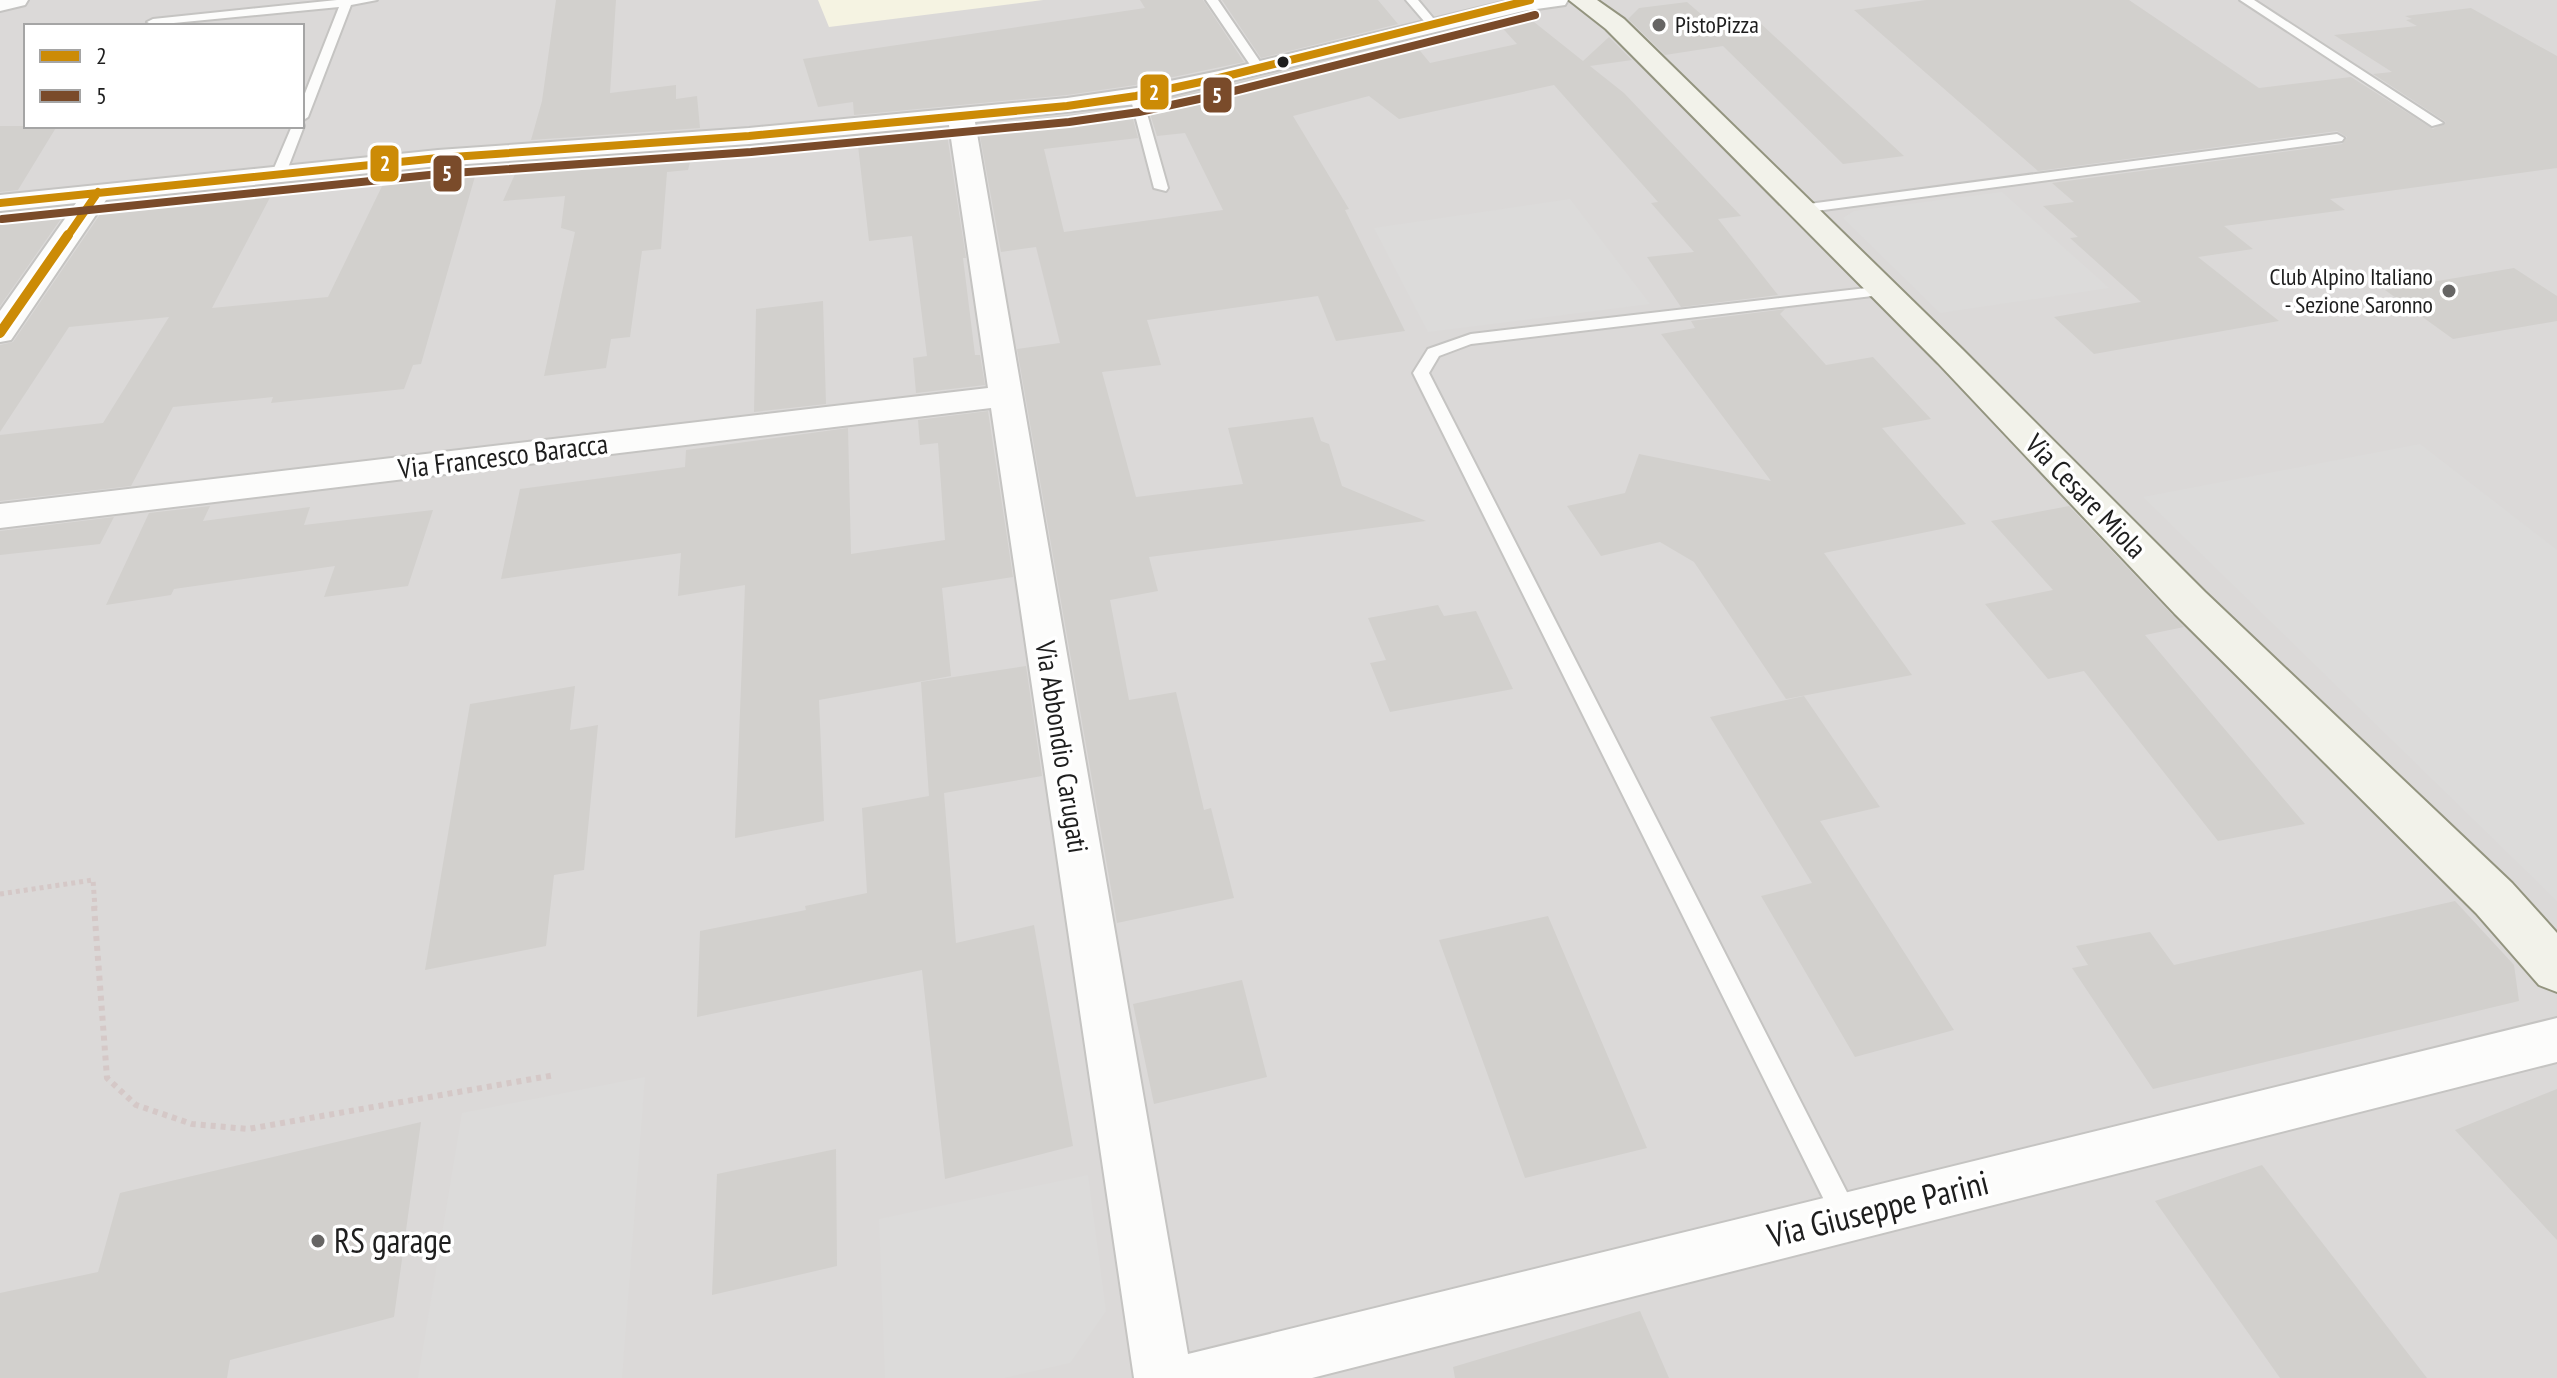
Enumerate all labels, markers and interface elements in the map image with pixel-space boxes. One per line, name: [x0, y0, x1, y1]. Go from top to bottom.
place label: PistoPizza: [1675, 9, 1759, 40]
marker: PistoPizza: [1650, 16, 1668, 34]
legend: [24, 24, 304, 128]
text: 2: [96, 40, 107, 71]
unlabelled marker: [1275, 54, 1291, 70]
line badge: 2: [1139, 73, 1170, 111]
line badge: 5: [1202, 76, 1233, 114]
text: 2: [1149, 78, 1159, 106]
text: 5: [96, 80, 107, 111]
text: 5: [1212, 81, 1222, 109]
line badge: 2: [369, 144, 400, 183]
text: 2: [380, 149, 390, 177]
line badge: 5: [432, 154, 463, 193]
text: 5: [442, 159, 452, 187]
place label: Club Alpino Italiano - Sezione Saronno: [2269, 261, 2433, 320]
marker: Club Alpino Italiano - Sezione Saronno: [2440, 282, 2458, 300]
street label: Via Francesco Baracca: [395, 424, 610, 487]
street label: Via Cesare Miola: [2017, 425, 2155, 566]
street label: Via Abbondio Carugati: [1027, 637, 1098, 856]
street label: Via Giuseppe Parini: [1762, 1159, 1993, 1257]
place label: RS garage: [334, 1218, 452, 1262]
marker: RS garage: [309, 1232, 327, 1250]

